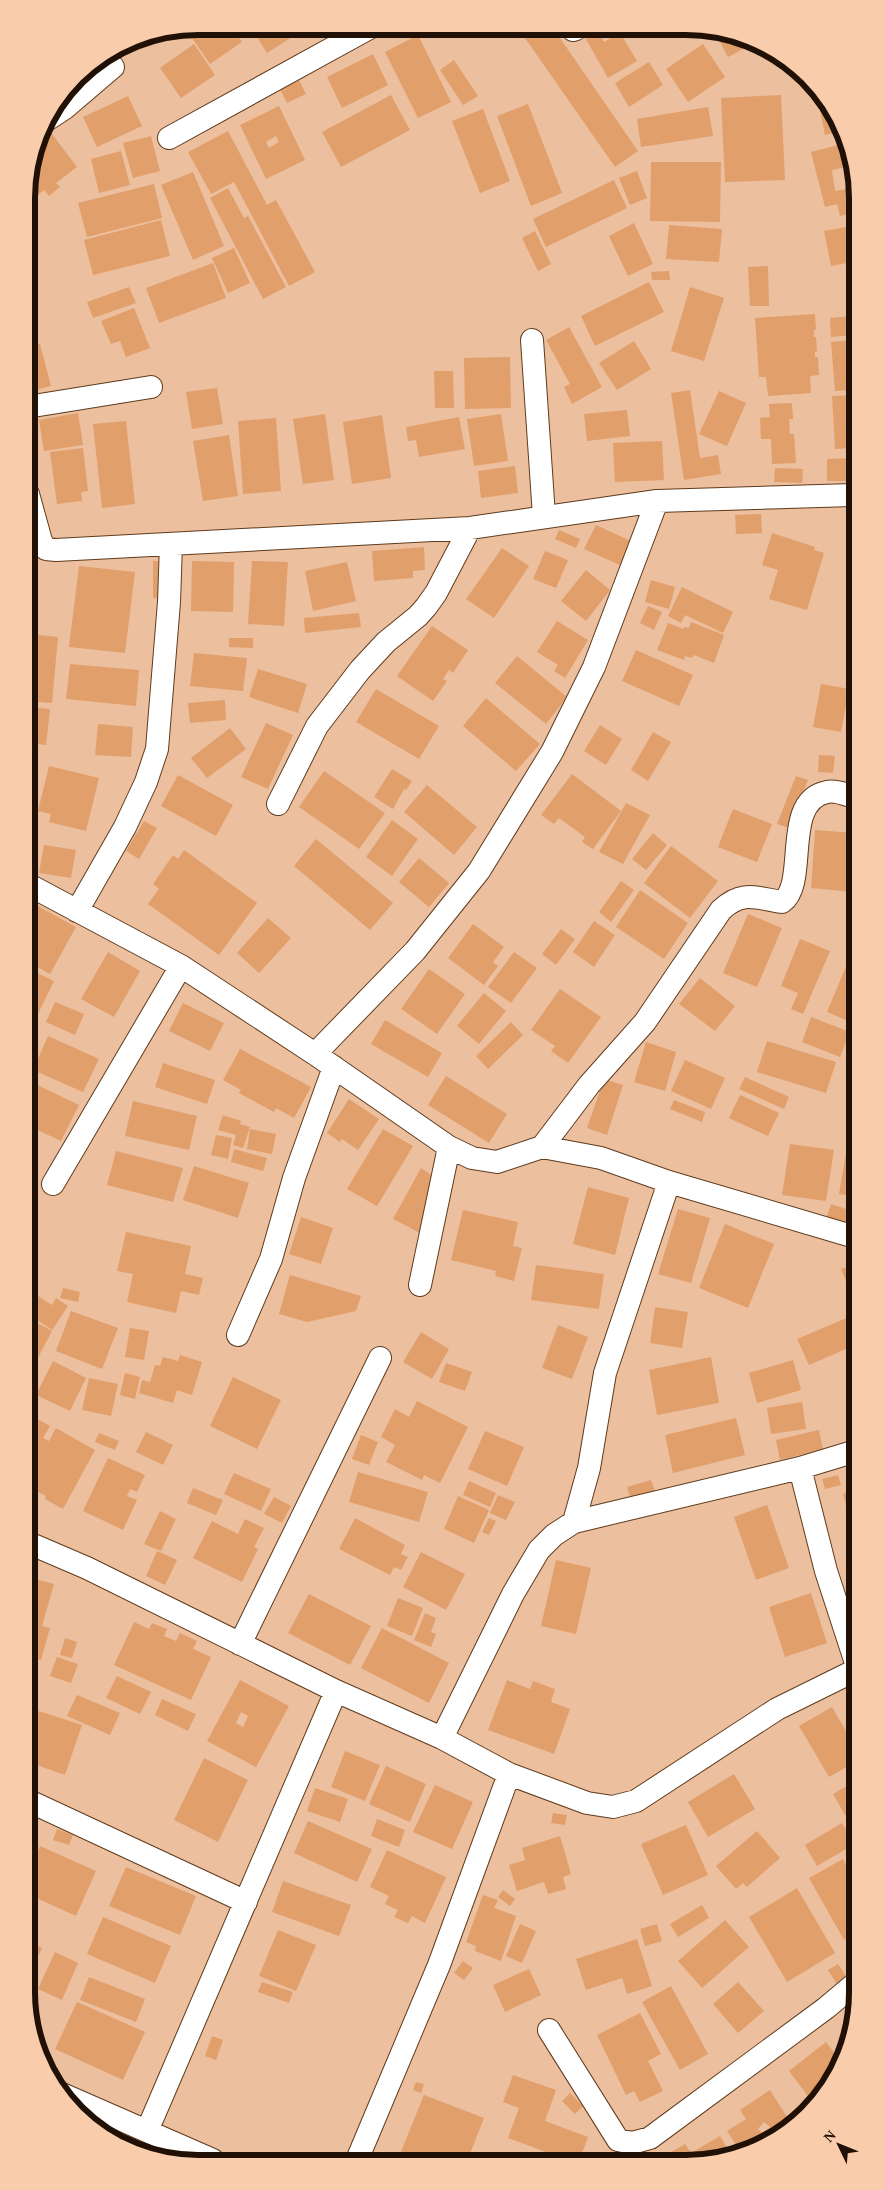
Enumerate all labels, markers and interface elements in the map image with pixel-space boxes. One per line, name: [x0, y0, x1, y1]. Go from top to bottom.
north arrow: [814, 2120, 864, 2170]
text: N: [821, 2128, 839, 2145]

